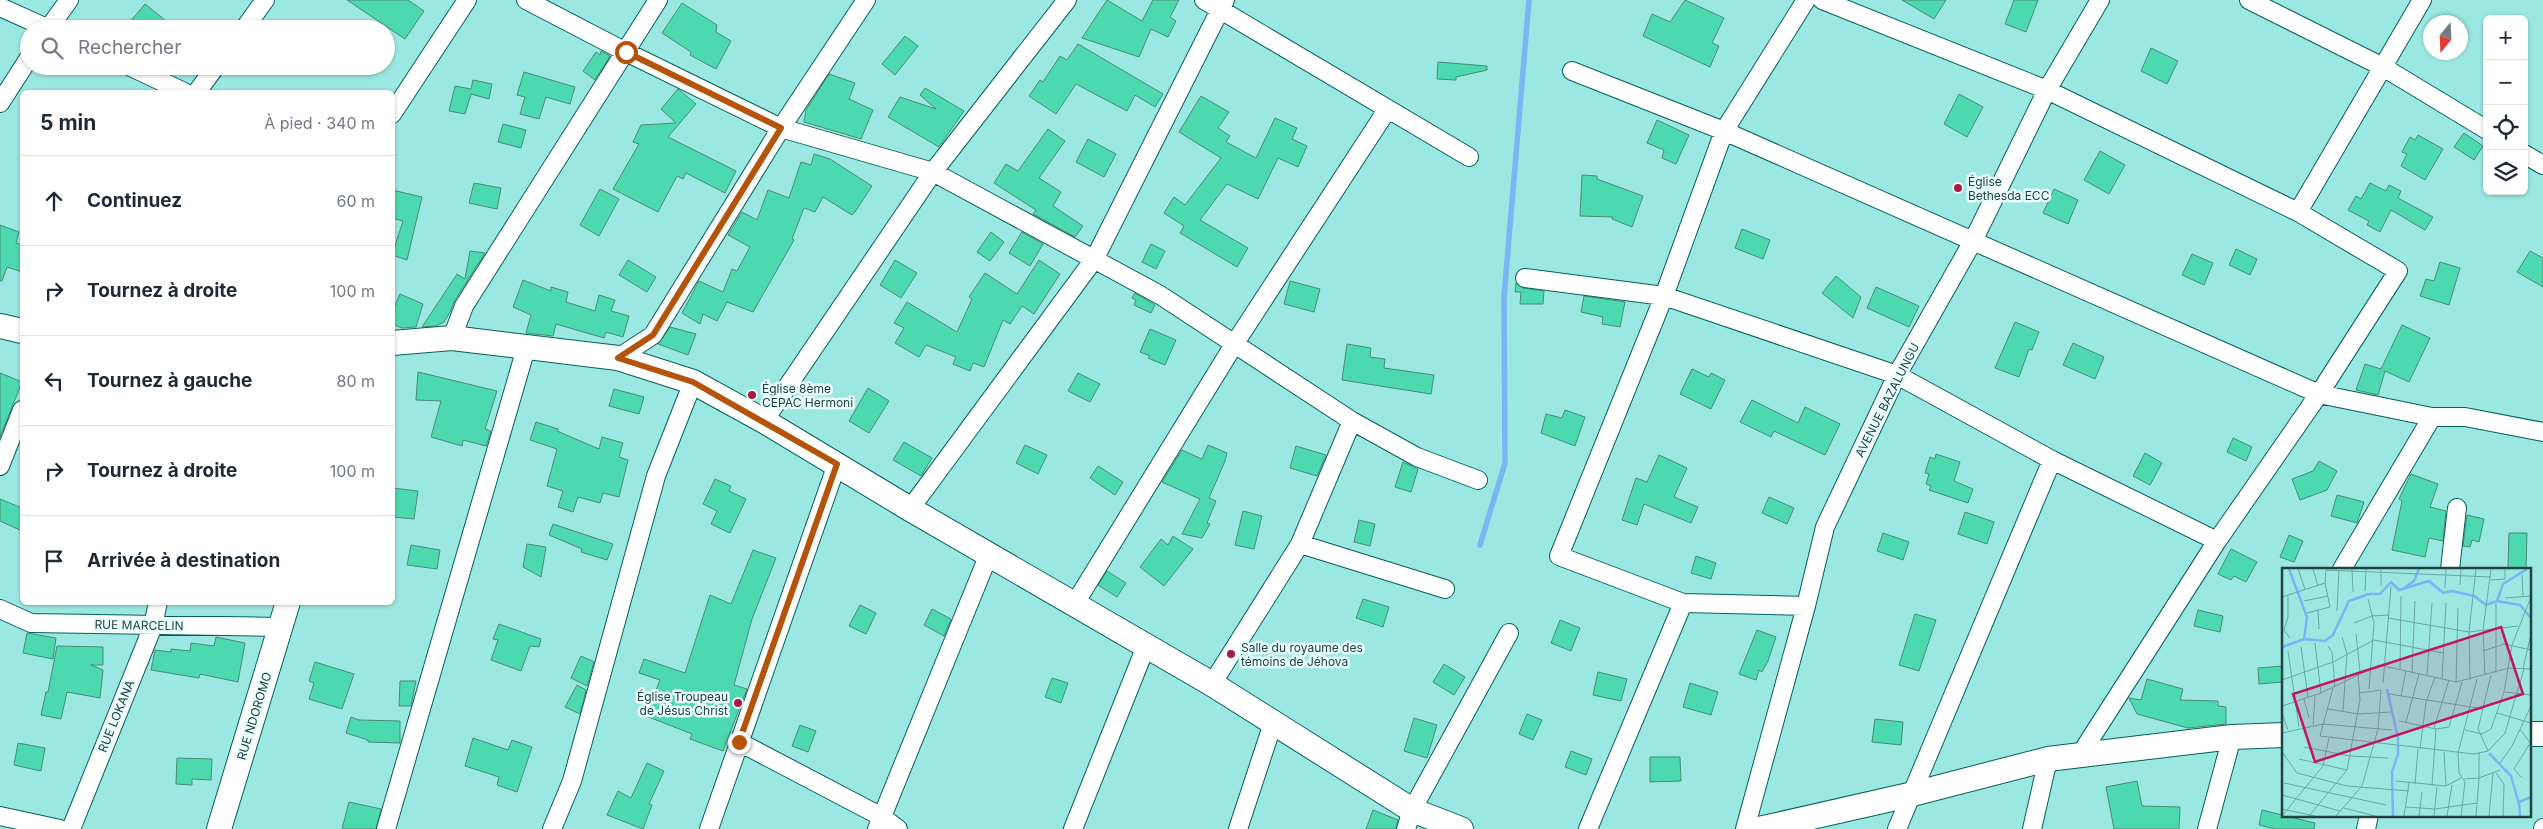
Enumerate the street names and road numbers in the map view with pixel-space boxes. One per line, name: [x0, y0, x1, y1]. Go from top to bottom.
street label: AVENUE BAZALUNGU: [1852, 340, 1922, 460]
street label: RUE MARCELIN: [94, 617, 184, 633]
street label: RUE NDOROMO: [234, 670, 274, 762]
street label: RUE LOKANA: [95, 678, 137, 754]

